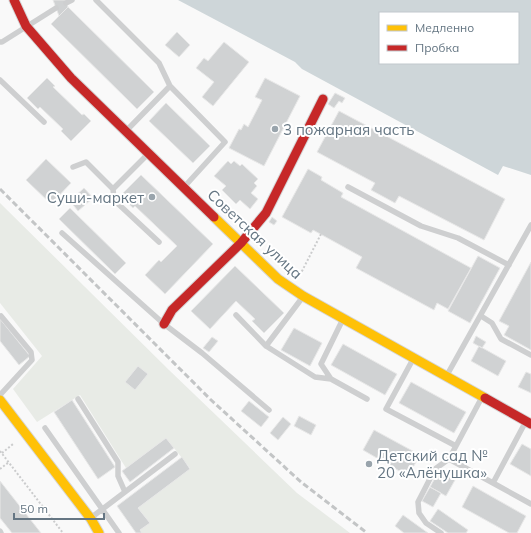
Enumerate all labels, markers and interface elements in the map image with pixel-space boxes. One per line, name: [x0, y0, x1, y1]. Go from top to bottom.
legend: [379, 12, 519, 64]
text: Медленно: [415, 20, 474, 35]
text: Пробка: [415, 40, 459, 55]
place label: 3 пожарная часть: [283, 120, 414, 139]
marker: 3 пожарная часть: [270, 124, 280, 134]
street label: Советская улица: [204, 185, 306, 283]
place label: Суши-маркет: [47, 188, 144, 207]
marker: Суши-маркет: [147, 192, 157, 202]
place label: Детский сад № 20 «Алёнушка»: [377, 446, 488, 482]
marker: Детский сад № 20 «Алёнушка»: [364, 459, 374, 469]
scale bar: [14, 495, 104, 521]
text: 50 m: [20, 501, 48, 516]

